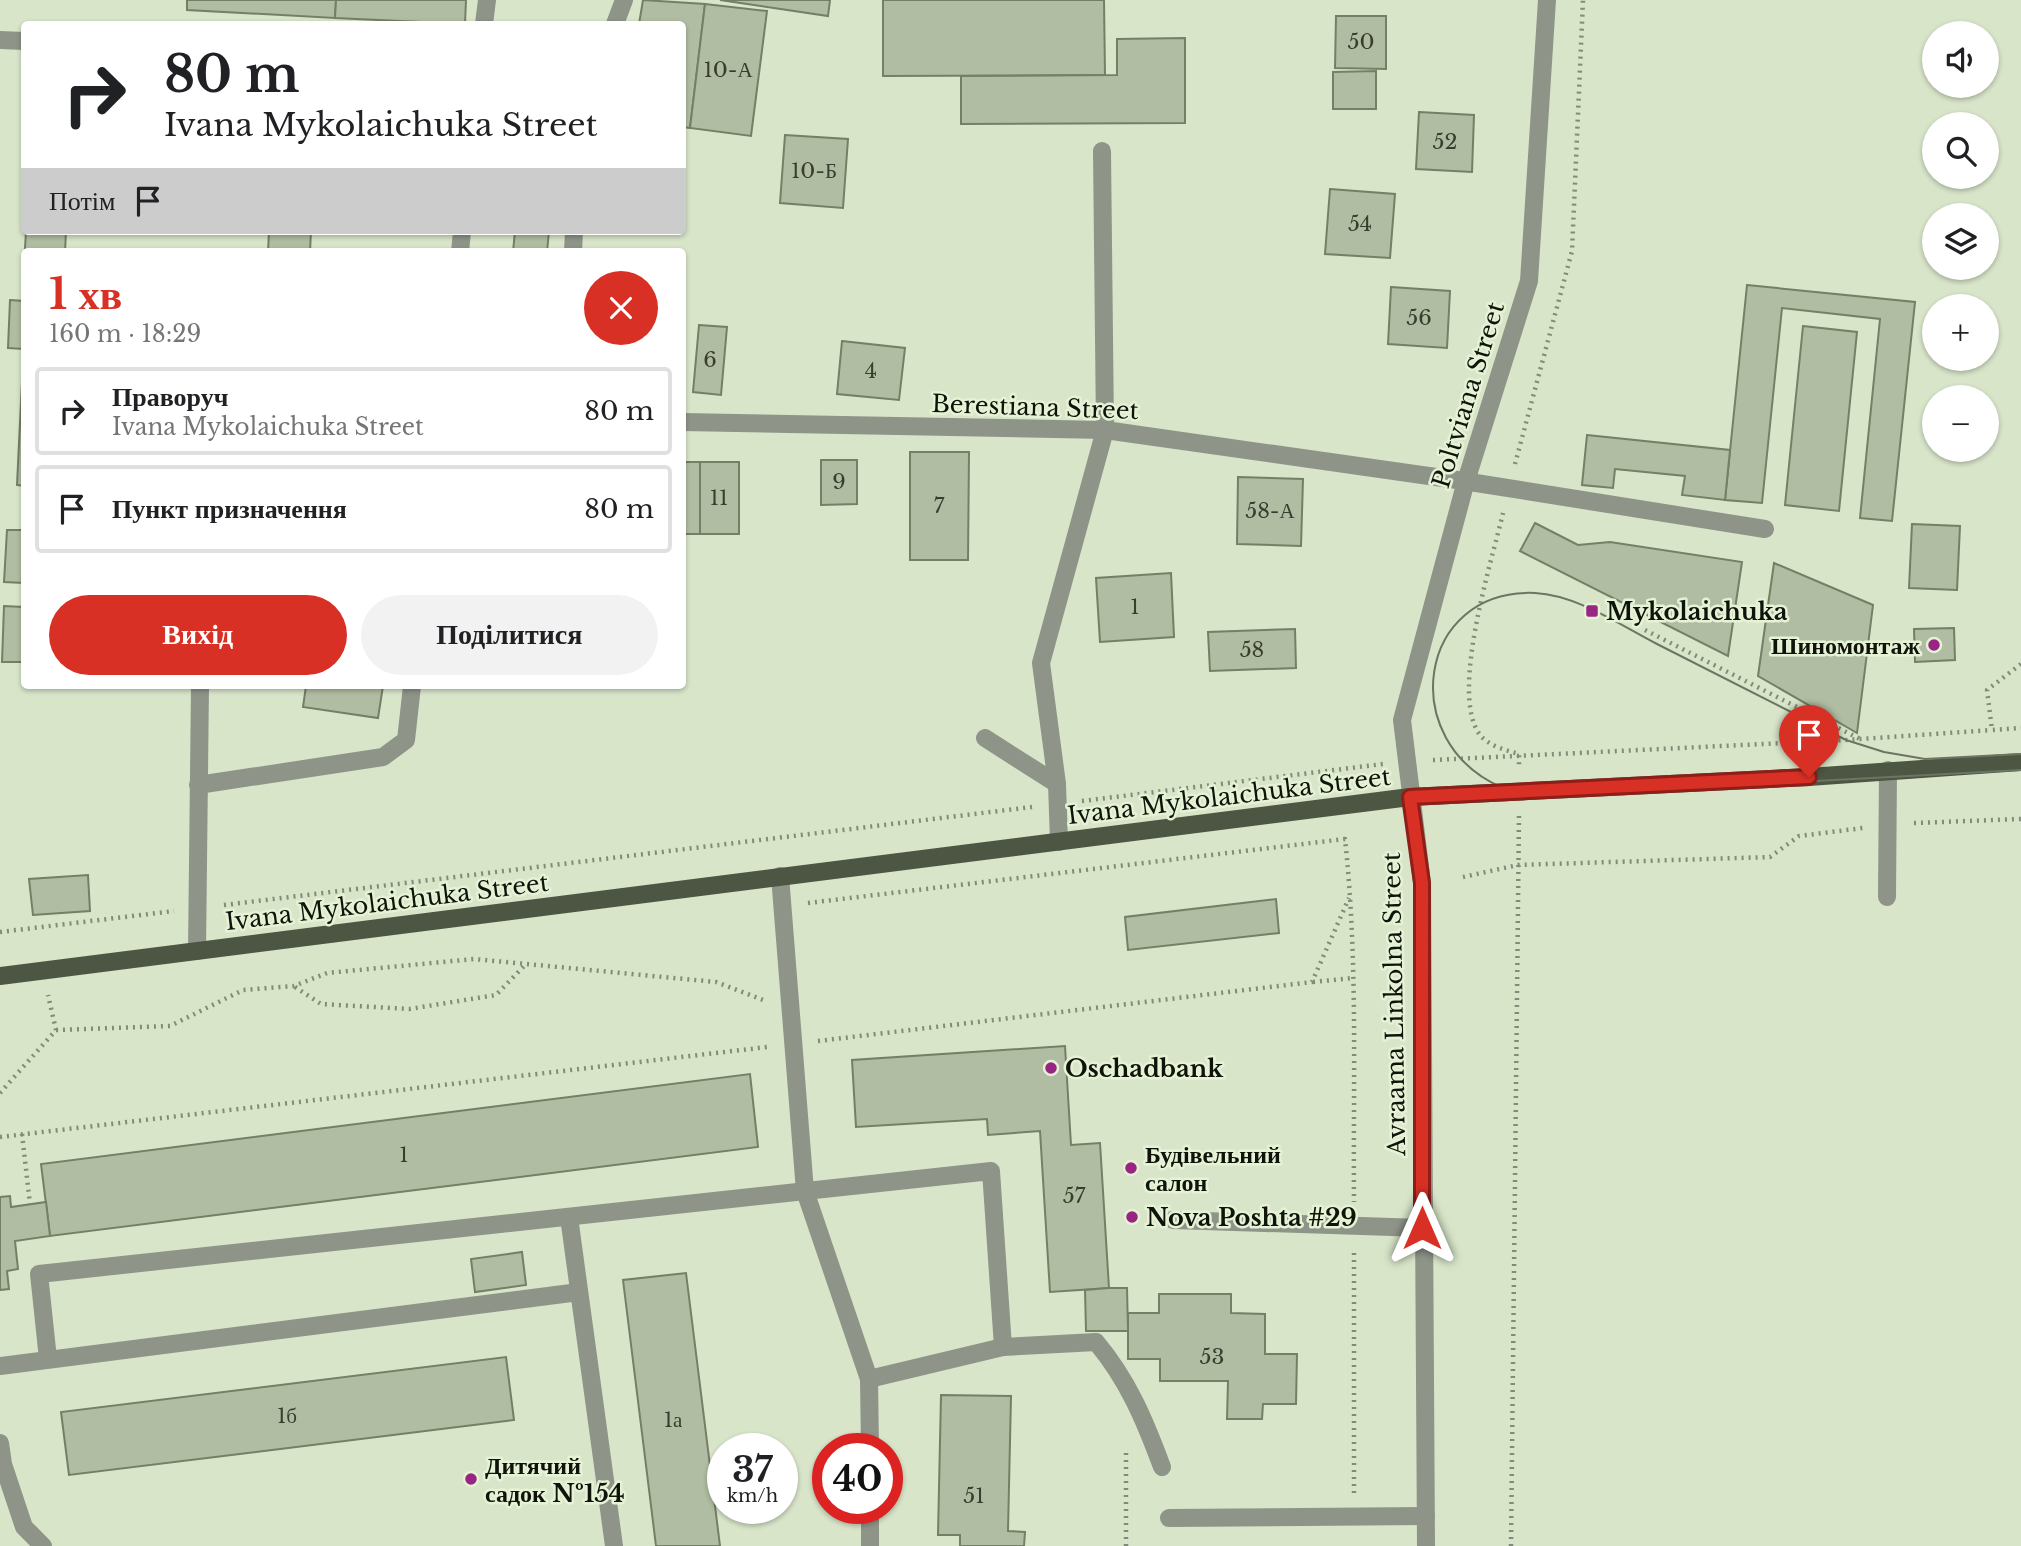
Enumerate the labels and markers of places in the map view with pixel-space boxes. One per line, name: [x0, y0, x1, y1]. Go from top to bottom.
place label: Mykolaichuka: [1606, 597, 1788, 626]
marker: Mykolaichuka: [1584, 603, 1600, 619]
place label: Шиномонтаж: [1771, 631, 1921, 660]
marker: Шиномонтаж: [1926, 637, 1942, 653]
pin: [1779, 705, 1839, 777]
place label: Oschadbank: [1065, 1054, 1224, 1083]
marker: Oschadbank: [1043, 1060, 1059, 1076]
place label: Будівельний салон: [1145, 1140, 1281, 1197]
marker: Будівельний салон: [1123, 1160, 1139, 1176]
place label: Nova Poshta #29: [1146, 1203, 1357, 1232]
marker: Nova Poshta #29: [1124, 1209, 1140, 1225]
place label: Дитячий садок №154: [485, 1451, 625, 1508]
marker: Дитячий садок №154: [463, 1471, 479, 1487]

